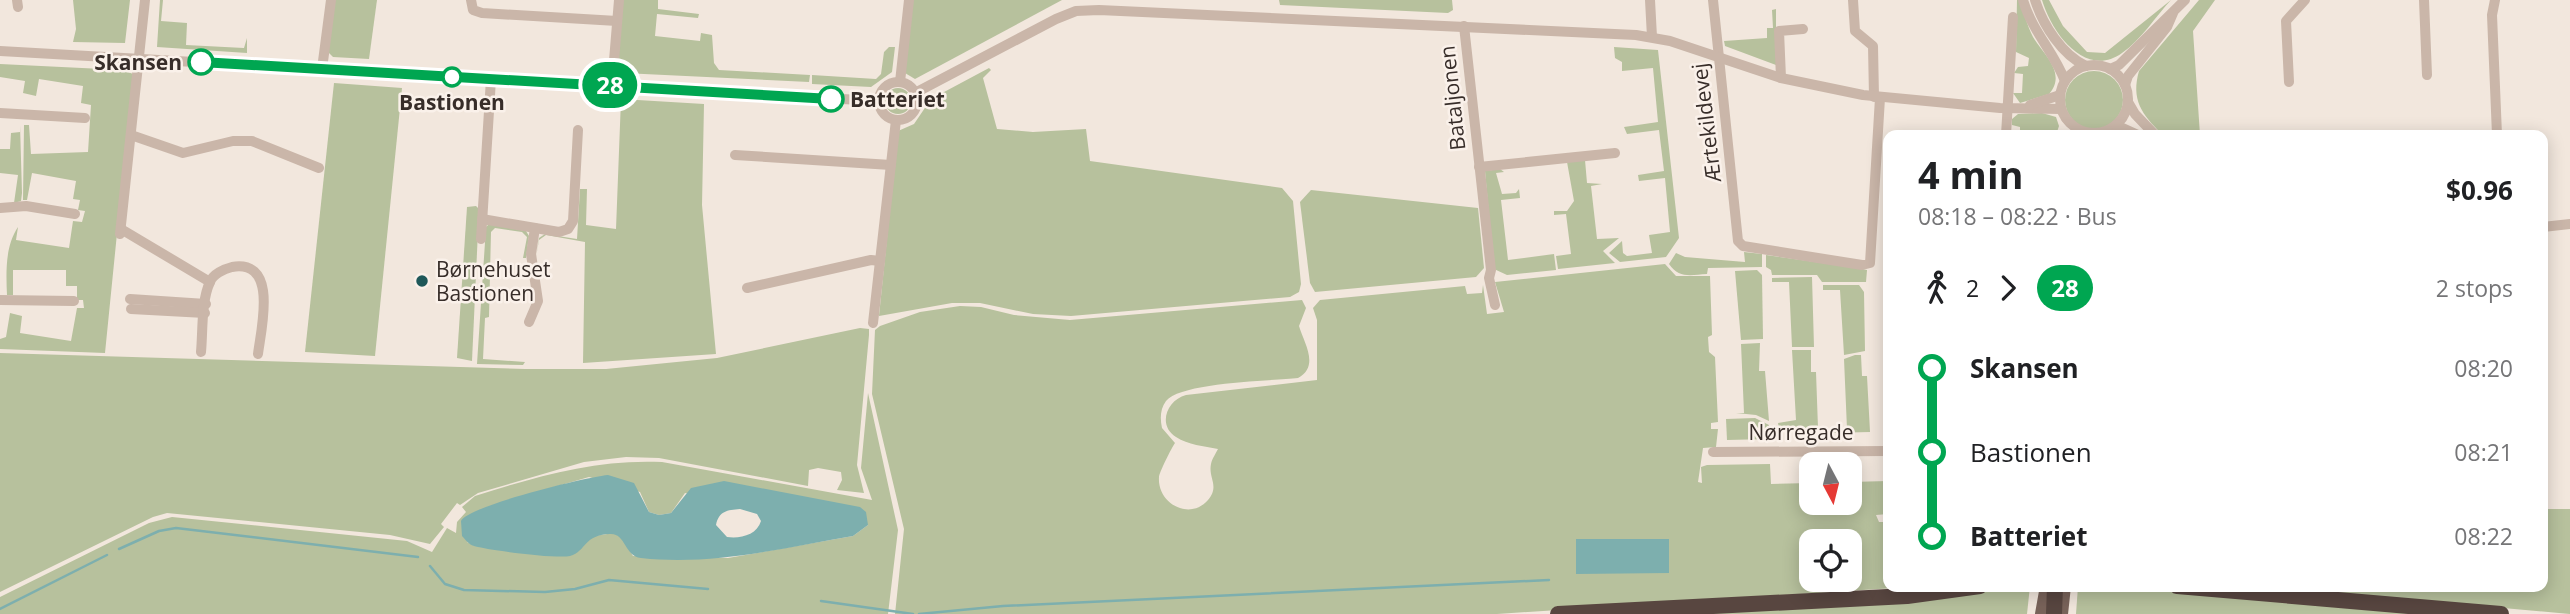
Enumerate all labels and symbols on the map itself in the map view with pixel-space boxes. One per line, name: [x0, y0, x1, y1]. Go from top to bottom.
street label: Bataljonen: [1433, 44, 1471, 152]
place label: Skansen: [94, 48, 182, 76]
marker: Skansen: [188, 49, 214, 75]
line badge: 28: [578, 62, 642, 108]
street label: Ærtekildevej: [1685, 62, 1727, 185]
marker: Bastionen: [442, 67, 462, 87]
place label: Batteriet: [850, 85, 945, 113]
marker: Batteriet: [818, 86, 844, 112]
place label: Bastionen: [399, 88, 505, 116]
place label: Børnehuset Bastionen: [436, 255, 551, 307]
marker: Børnehuset Bastionen: [414, 273, 430, 289]
street label: Nørregade: [1748, 418, 1854, 446]
north arrow: [1799, 452, 1862, 514]

